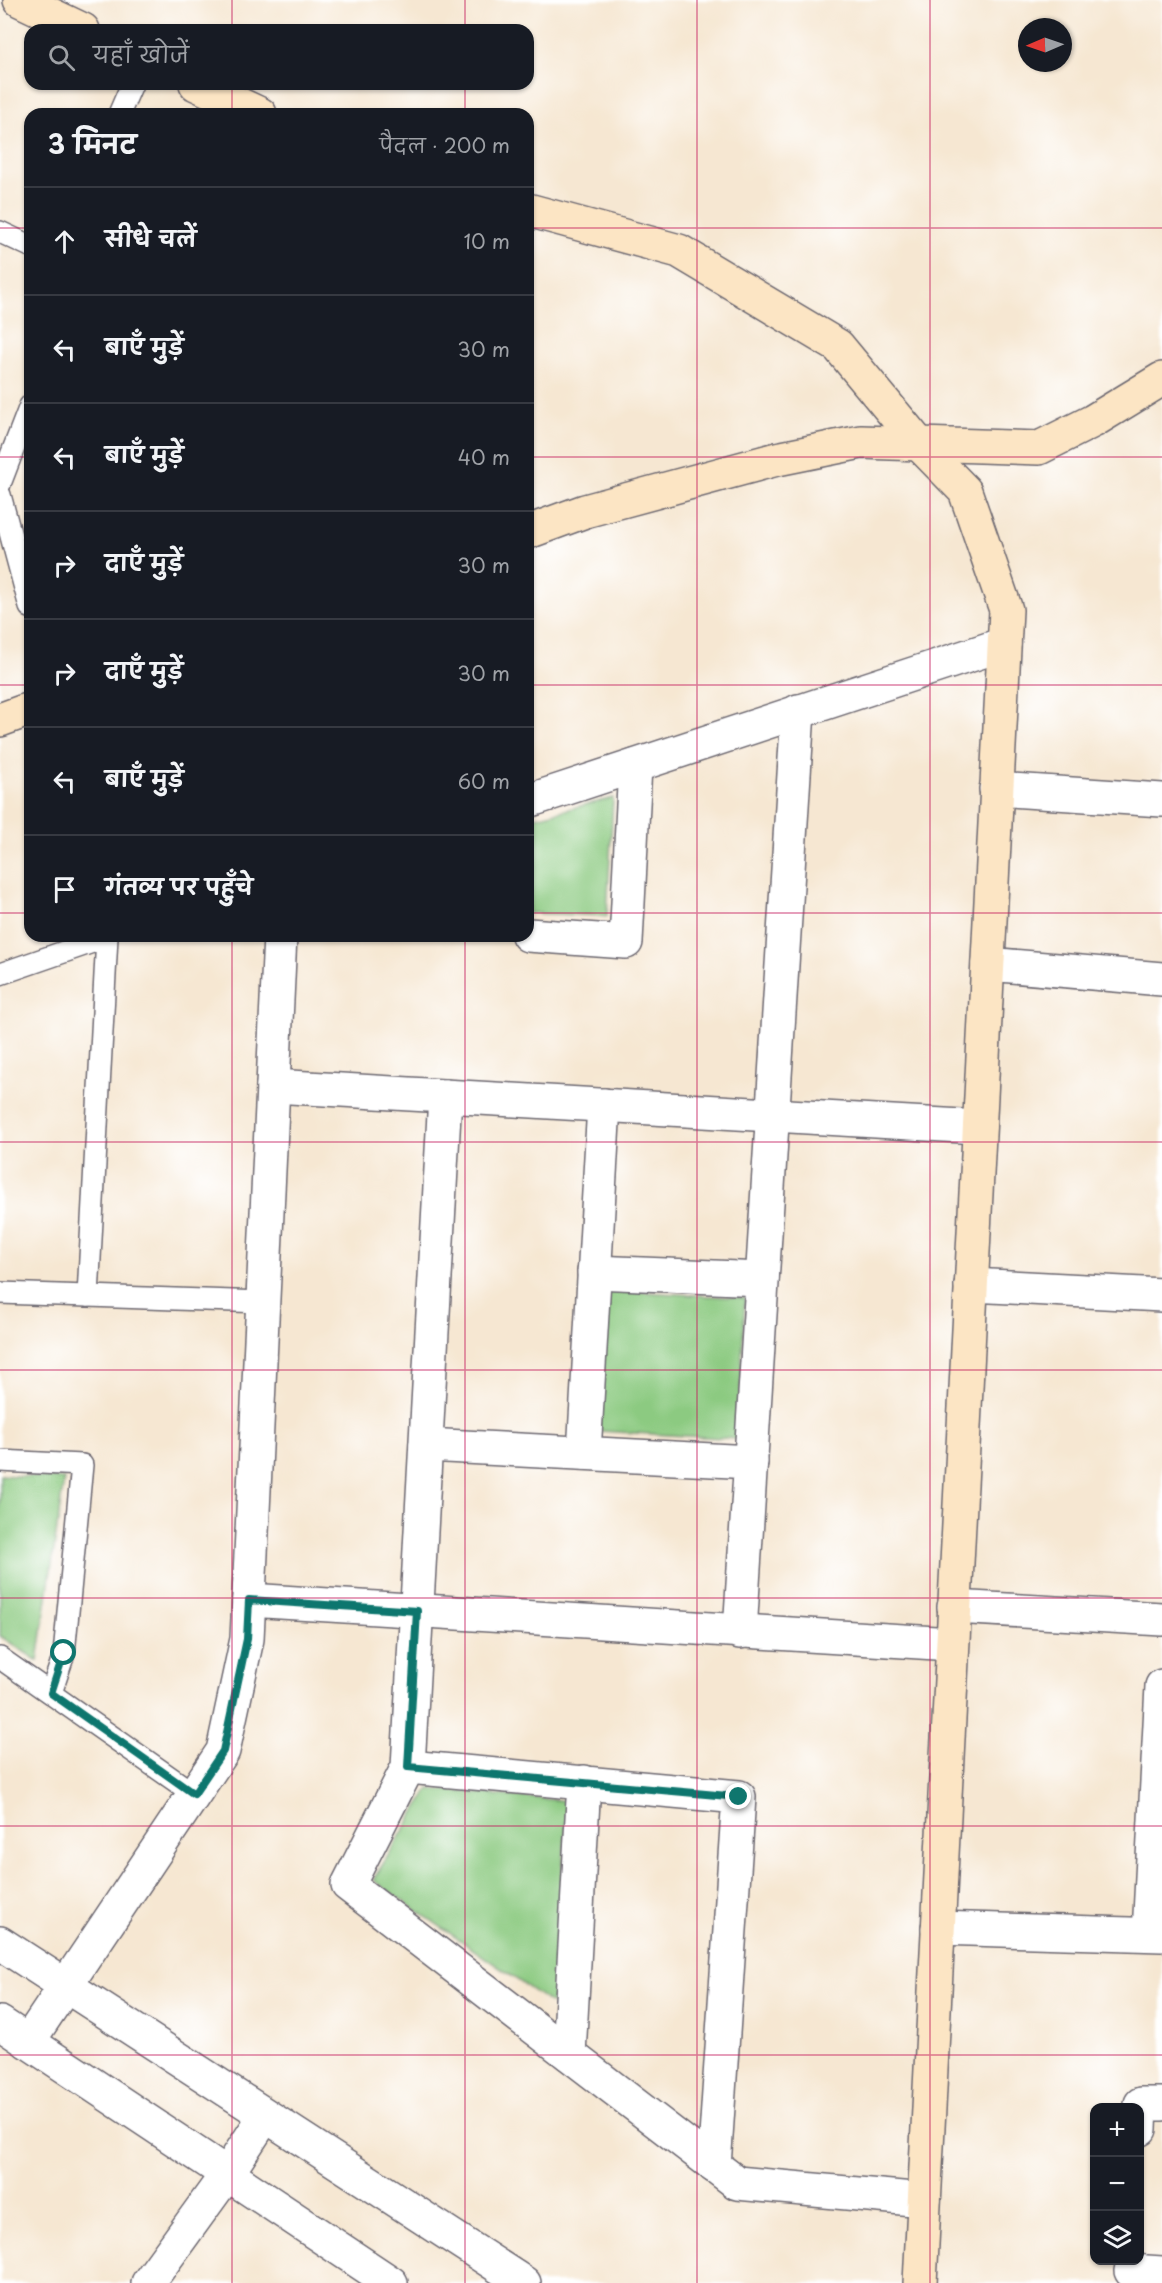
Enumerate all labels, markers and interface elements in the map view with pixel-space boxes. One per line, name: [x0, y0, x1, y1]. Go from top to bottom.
north arrow: [1018, 18, 1072, 72]
search box: [24, 24, 534, 90]
text: यहाँ खोजें: [93, 37, 189, 70]
icon: search: [45, 41, 78, 74]
text: 3 मिनट: [48, 124, 136, 163]
text: पैदल · 200 m: [379, 130, 510, 160]
text: सीधे चलें: [105, 221, 197, 254]
icon: ahead: [48, 225, 81, 258]
text: 10 m: [463, 226, 510, 256]
text: बाएँ मुड़ें: [105, 329, 184, 362]
icon: left: [48, 333, 81, 366]
text: 30 m: [457, 334, 510, 364]
text: बाएँ मुड़ें: [105, 437, 184, 470]
icon: left: [48, 441, 81, 474]
text: 40 m: [458, 442, 510, 472]
text: दाएँ मुड़ें: [105, 545, 183, 578]
icon: right: [48, 549, 81, 582]
text: 30 m: [457, 550, 510, 580]
text: दाएँ मुड़ें: [105, 653, 183, 686]
icon: right: [48, 657, 81, 690]
text: 30 m: [457, 658, 510, 688]
text: बाएँ मुड़ें: [105, 761, 184, 794]
icon: left: [48, 765, 81, 798]
text: 60 m: [458, 766, 510, 796]
text: गंतव्य पर पहुँचे: [105, 869, 253, 902]
icon: arrive: [48, 873, 81, 906]
route start: [50, 1639, 76, 1665]
route end: [725, 1783, 751, 1809]
map controls: [1090, 2103, 1144, 2265]
button: +: [1090, 2103, 1144, 2157]
button: −: [1090, 2157, 1144, 2211]
button: layers: [1090, 2211, 1144, 2265]

